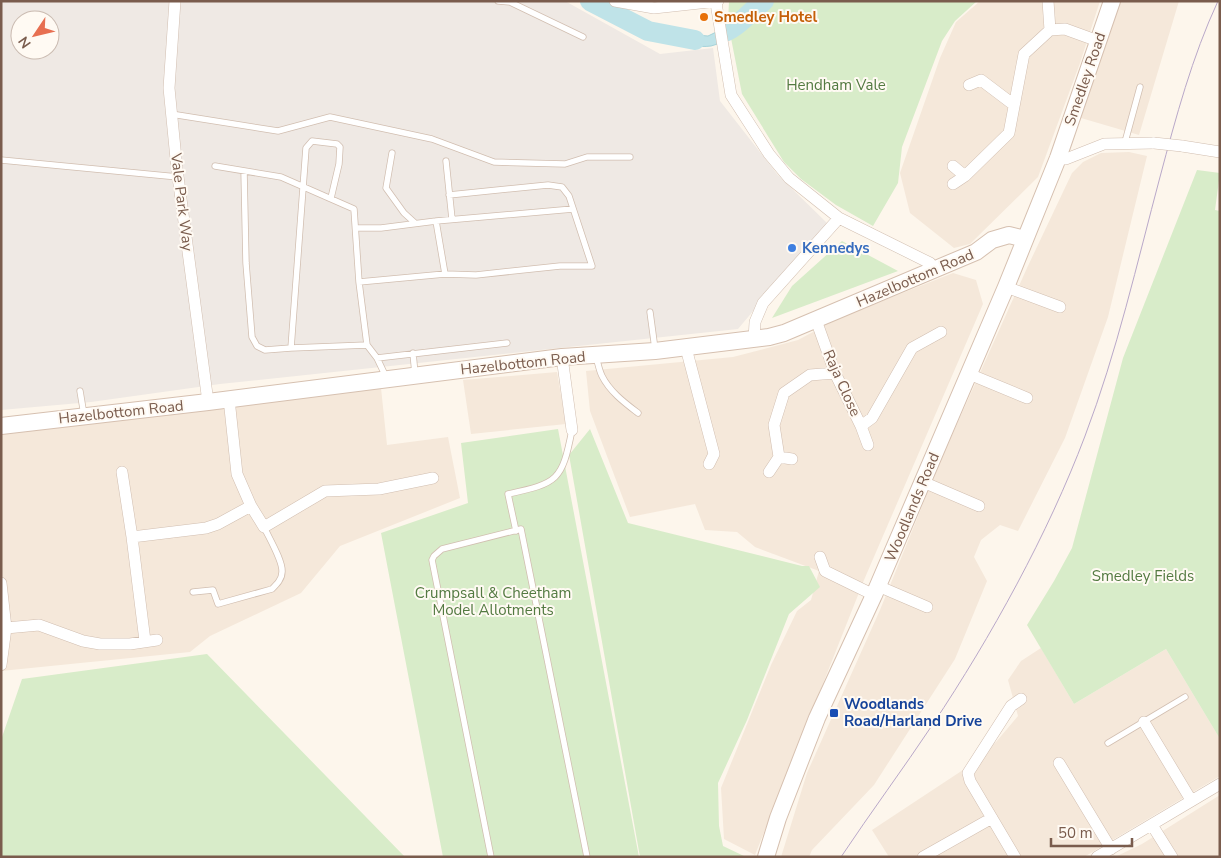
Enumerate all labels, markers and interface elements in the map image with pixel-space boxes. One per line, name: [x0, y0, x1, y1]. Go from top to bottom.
place label: Smedley Hotel: [714, 7, 817, 27]
north arrow: [10, 10, 60, 60]
marker: Smedley Hotel: [698, 11, 710, 23]
street label: Smedley Road: [1060, 30, 1110, 128]
text: N: [14, 32, 36, 52]
park label: Hendham Vale: [786, 75, 886, 95]
street label: Vale Park Way: [166, 151, 198, 252]
place label: Kennedys: [802, 238, 870, 258]
marker: Kennedys: [786, 242, 798, 254]
street label: Hazelbottom Road: [853, 244, 977, 312]
street label: Hazelbottom Road: [459, 346, 587, 380]
street label: Raja Close: [818, 346, 866, 420]
street label: Hazelbottom Road: [57, 395, 185, 429]
street label: Woodlands Road: [880, 449, 944, 565]
park label: Smedley Fields: [1092, 566, 1194, 586]
park label: Crumpsall & Cheetham Model Allotments: [415, 583, 571, 620]
place label: Woodlands Road/Harland Drive: [844, 694, 982, 731]
marker: Woodlands Road/Harland Drive: [828, 707, 840, 719]
scale bar: [1051, 816, 1132, 848]
text: 50 m: [1058, 823, 1093, 843]

